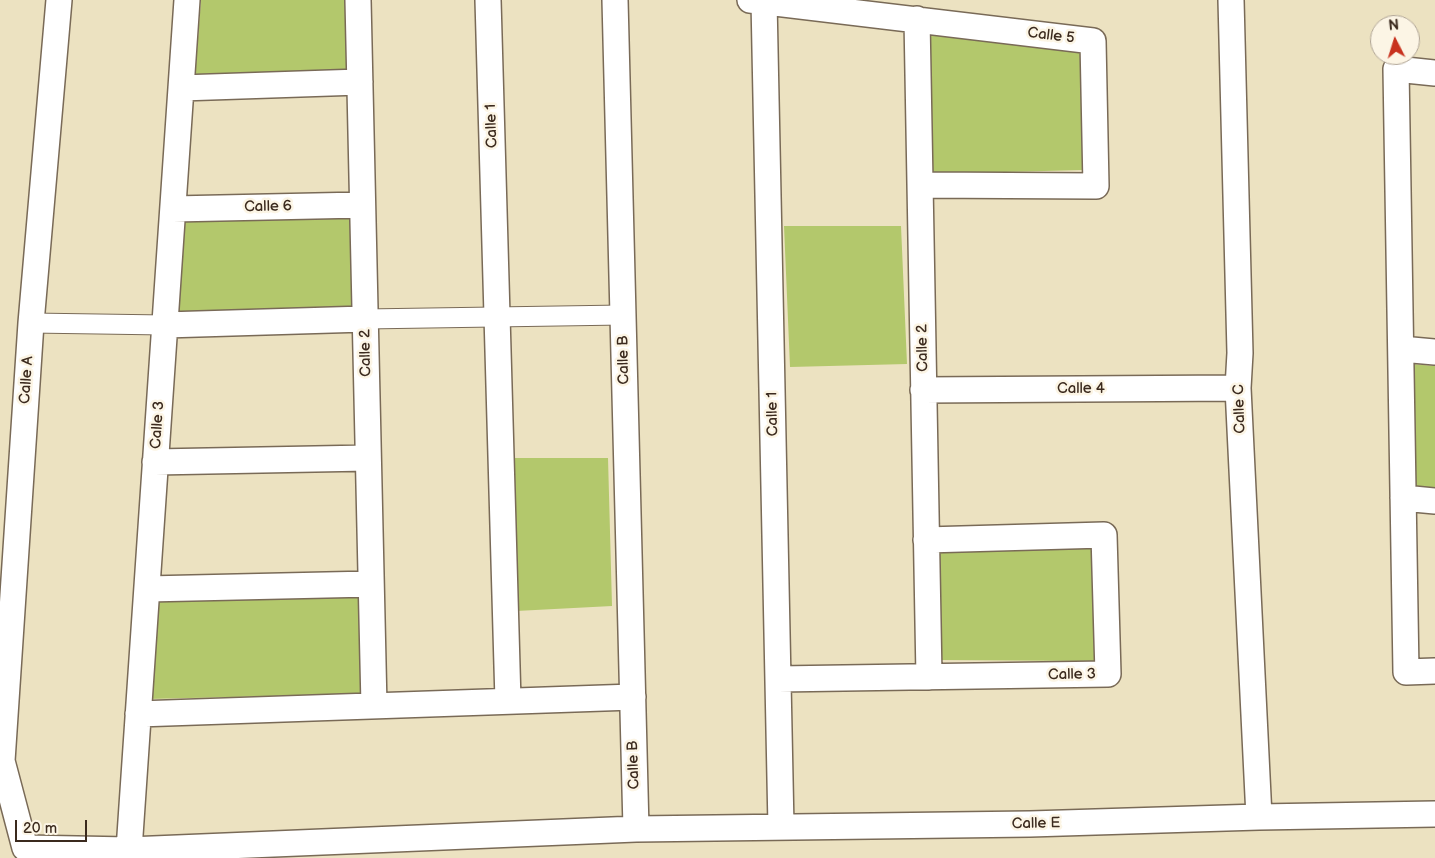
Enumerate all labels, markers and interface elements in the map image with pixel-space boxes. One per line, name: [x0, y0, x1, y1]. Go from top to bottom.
north arrow: [1370, 15, 1420, 65]
text: N: [1388, 17, 1400, 34]
street label: Calle 5: [1026, 24, 1076, 48]
street label: Calle 1: [482, 103, 502, 149]
street label: Calle 6: [244, 198, 292, 216]
street label: Calle 2: [914, 324, 932, 372]
street label: Calle 2: [357, 329, 375, 377]
street label: Calle B: [615, 335, 633, 385]
street label: Calle A: [16, 356, 38, 404]
street label: Calle 4: [1057, 380, 1105, 398]
street label: Calle C: [1230, 384, 1250, 434]
street label: Calle 1: [764, 392, 782, 436]
street label: Calle 3: [147, 400, 169, 450]
street label: Calle 3: [1048, 666, 1096, 684]
street label: Calle B: [624, 740, 644, 790]
scale bar: [18, 810, 90, 842]
street label: Calle E: [1012, 815, 1060, 833]
text: 20 m: [23, 819, 57, 838]

